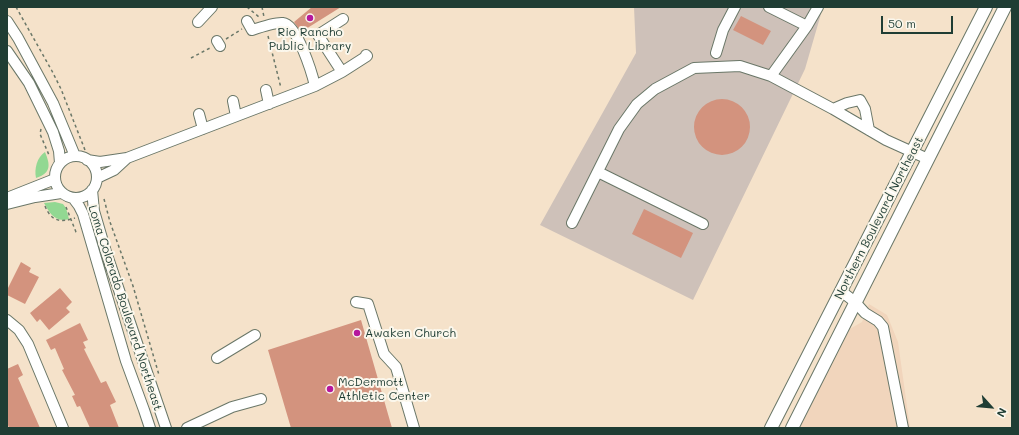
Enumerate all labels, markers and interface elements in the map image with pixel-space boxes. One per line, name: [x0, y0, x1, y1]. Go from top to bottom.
scale bar: [883, 8, 955, 34]
marker: Rio Rancho Public Library: [305, 13, 315, 23]
text: 50 m: [888, 15, 916, 31]
place label: Rio Rancho Public Library: [269, 25, 351, 53]
street label: Northern Boulevard Northeast: [832, 134, 926, 302]
street label: Loma Colorado Boulevard Northeast: [85, 203, 165, 413]
place label: Awaken Church: [365, 326, 456, 340]
marker: Awaken Church: [352, 328, 362, 338]
place label: McDermott Athletic Center: [338, 375, 430, 403]
marker: McDermott Athletic Center: [325, 384, 335, 394]
north arrow: [971, 387, 1011, 427]
text: N: [994, 406, 1011, 420]

